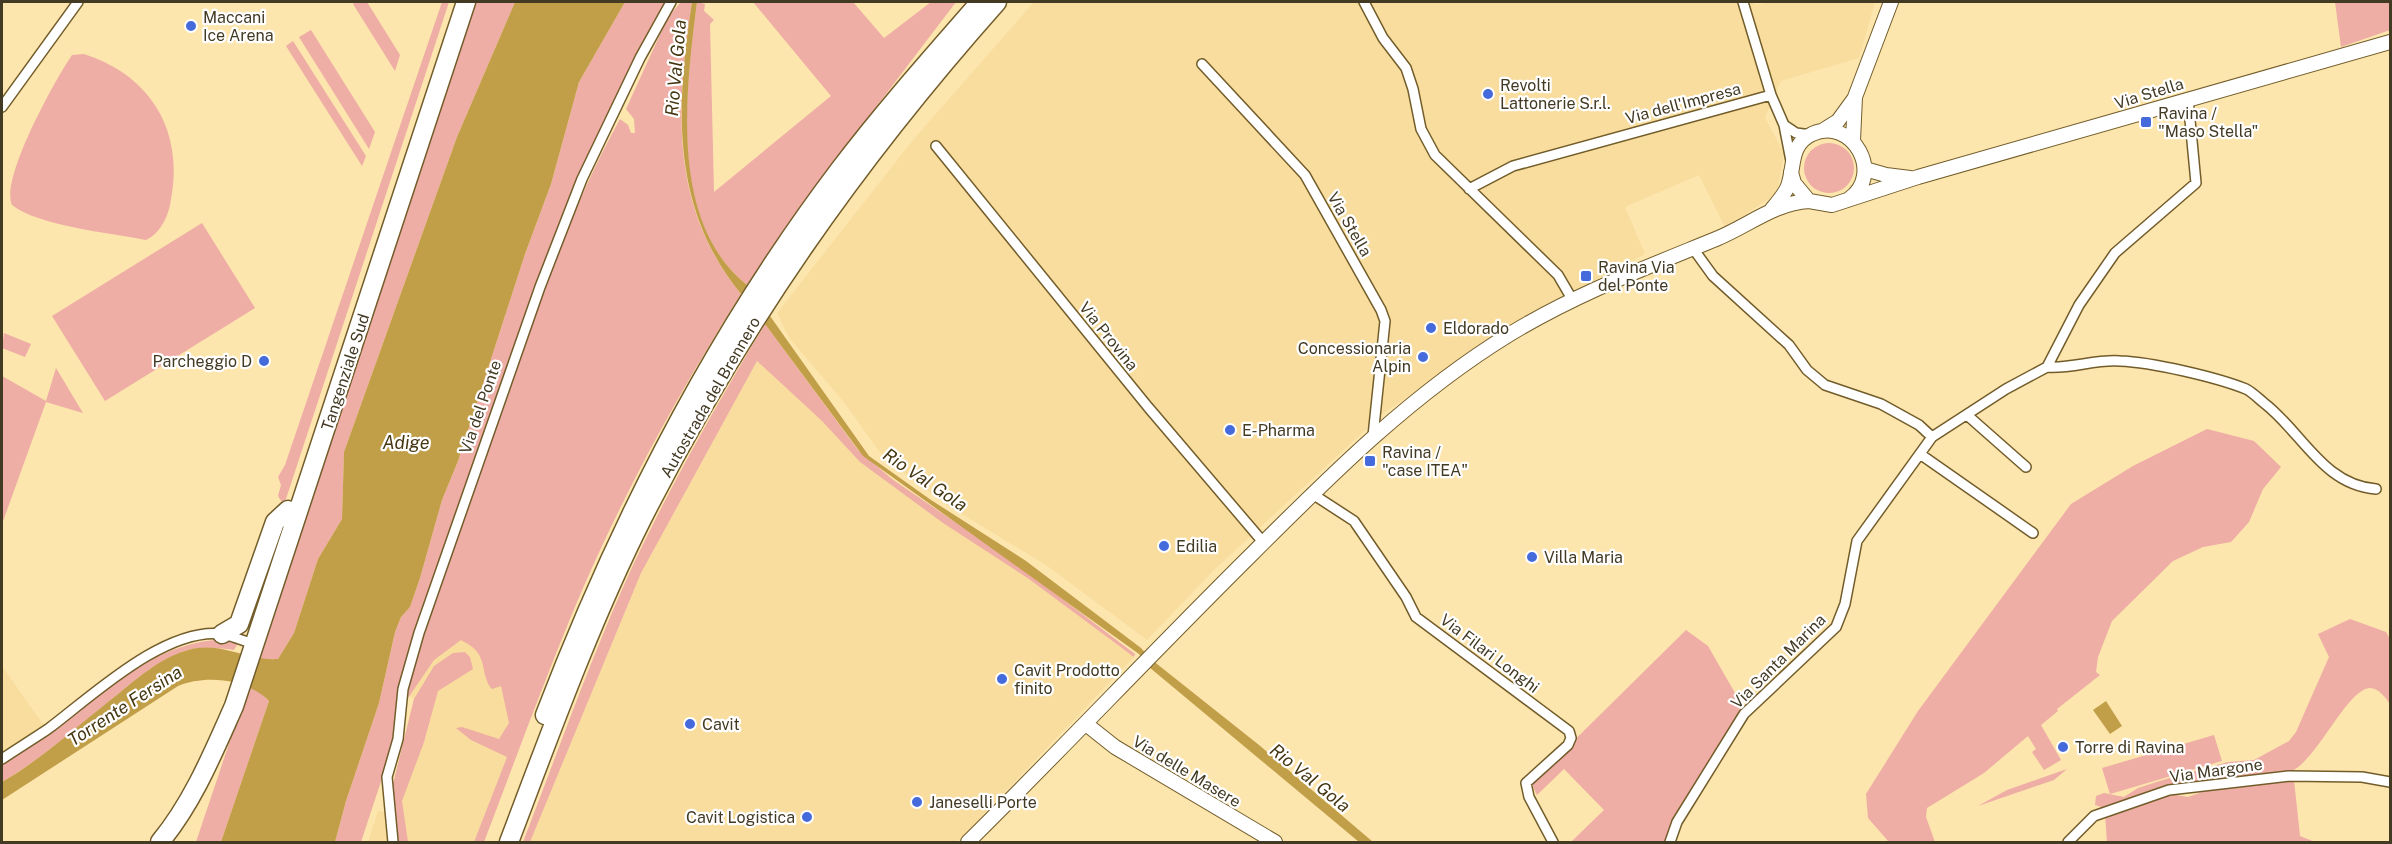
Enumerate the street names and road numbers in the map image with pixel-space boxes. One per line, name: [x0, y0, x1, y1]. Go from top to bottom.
street label: Via Stella: [2112, 74, 2186, 113]
street label: Via dell'Impresa: [1623, 79, 1743, 128]
street label: Via Stella: [1324, 189, 1376, 260]
street label: Via Provina: [1075, 298, 1142, 374]
street label: Tangenziale Sud: [318, 311, 373, 433]
street label: Autostrada del Brennero: [657, 313, 764, 481]
street label: Via del Ponte: [456, 358, 505, 456]
street label: Via Filari Longhi: [1436, 610, 1543, 697]
street label: Via Santa Marina: [1727, 610, 1830, 713]
street label: Via delle Masere: [1129, 732, 1244, 811]
street label: Via Margone: [2168, 755, 2264, 786]

